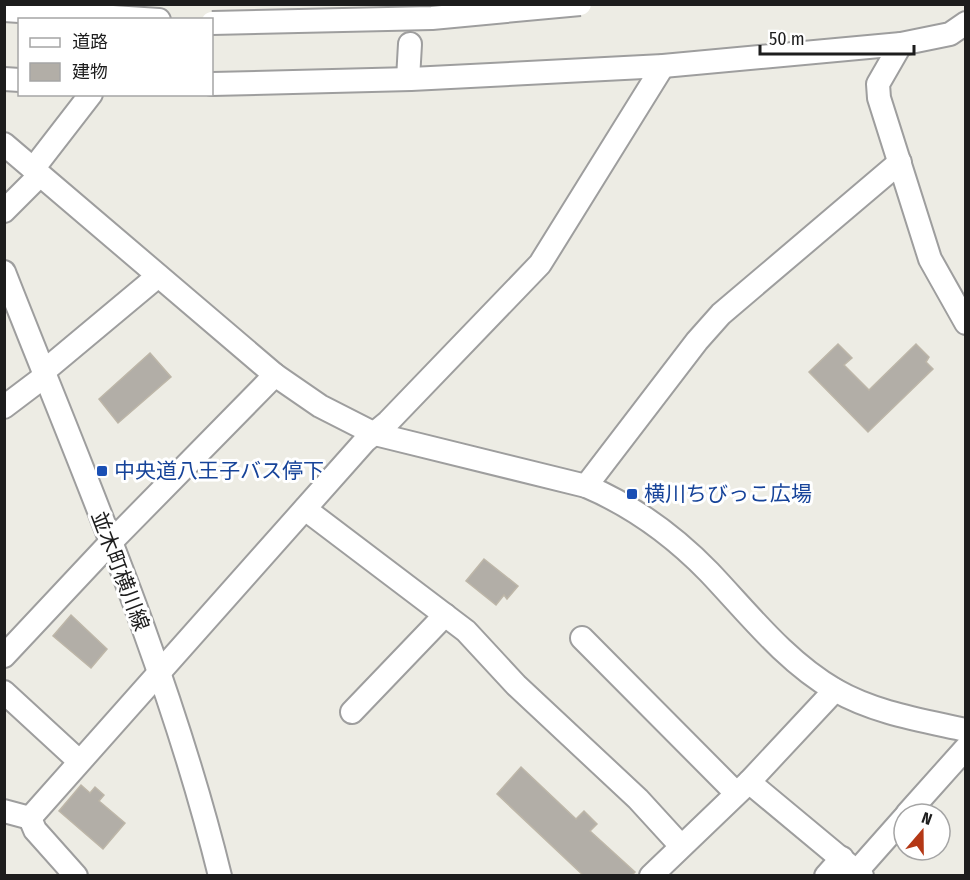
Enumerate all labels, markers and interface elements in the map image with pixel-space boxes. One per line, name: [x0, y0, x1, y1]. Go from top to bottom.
legend: [18, 18, 213, 96]
scale bar: [760, 18, 914, 56]
text: 50 m: [769, 28, 805, 50]
text: 道路: [72, 31, 108, 53]
text: 建物: [72, 61, 108, 83]
place label: 中央道八王子バス停下: [114, 458, 324, 484]
marker: 中央道八王子バス停下: [95, 464, 109, 478]
place label: 横川ちびっこ広場: [644, 481, 812, 507]
marker: 横川ちびっこ広場: [625, 487, 639, 501]
street label: 並木町横川線: [85, 508, 155, 634]
north arrow: [892, 802, 952, 862]
text: N: [919, 808, 935, 829]

